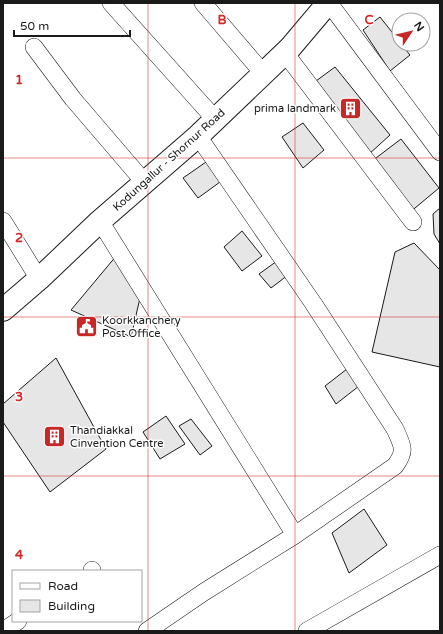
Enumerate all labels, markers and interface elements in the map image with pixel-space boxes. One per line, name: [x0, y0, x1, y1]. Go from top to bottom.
scale bar: [14, 12, 130, 38]
text: B: [217, 12, 227, 28]
text: C: [364, 12, 374, 28]
north arrow: [391, 12, 431, 52]
text: 50 m: [20, 19, 49, 33]
text: N: [411, 19, 427, 34]
text: 1: [15, 72, 23, 88]
building icon: prima landmark: [338, 95, 364, 121]
place label: prima landmark: [254, 102, 336, 115]
street label: Kodungallur - Shornur Road: [110, 106, 228, 214]
text: 2: [15, 230, 23, 246]
public building icon: Koorkkanchery Post Office: [73, 313, 99, 339]
place label: Koorkkanchery Post Office: [102, 314, 181, 340]
text: 3: [15, 389, 23, 405]
building icon: Thandiakkal Cinvention Centre: [42, 423, 68, 449]
place label: Thandiakkal Cinvention Centre: [70, 424, 163, 450]
text: 4: [15, 547, 24, 563]
legend: [12, 570, 142, 622]
text: Road: [48, 579, 78, 593]
text: Building: [48, 599, 95, 613]

